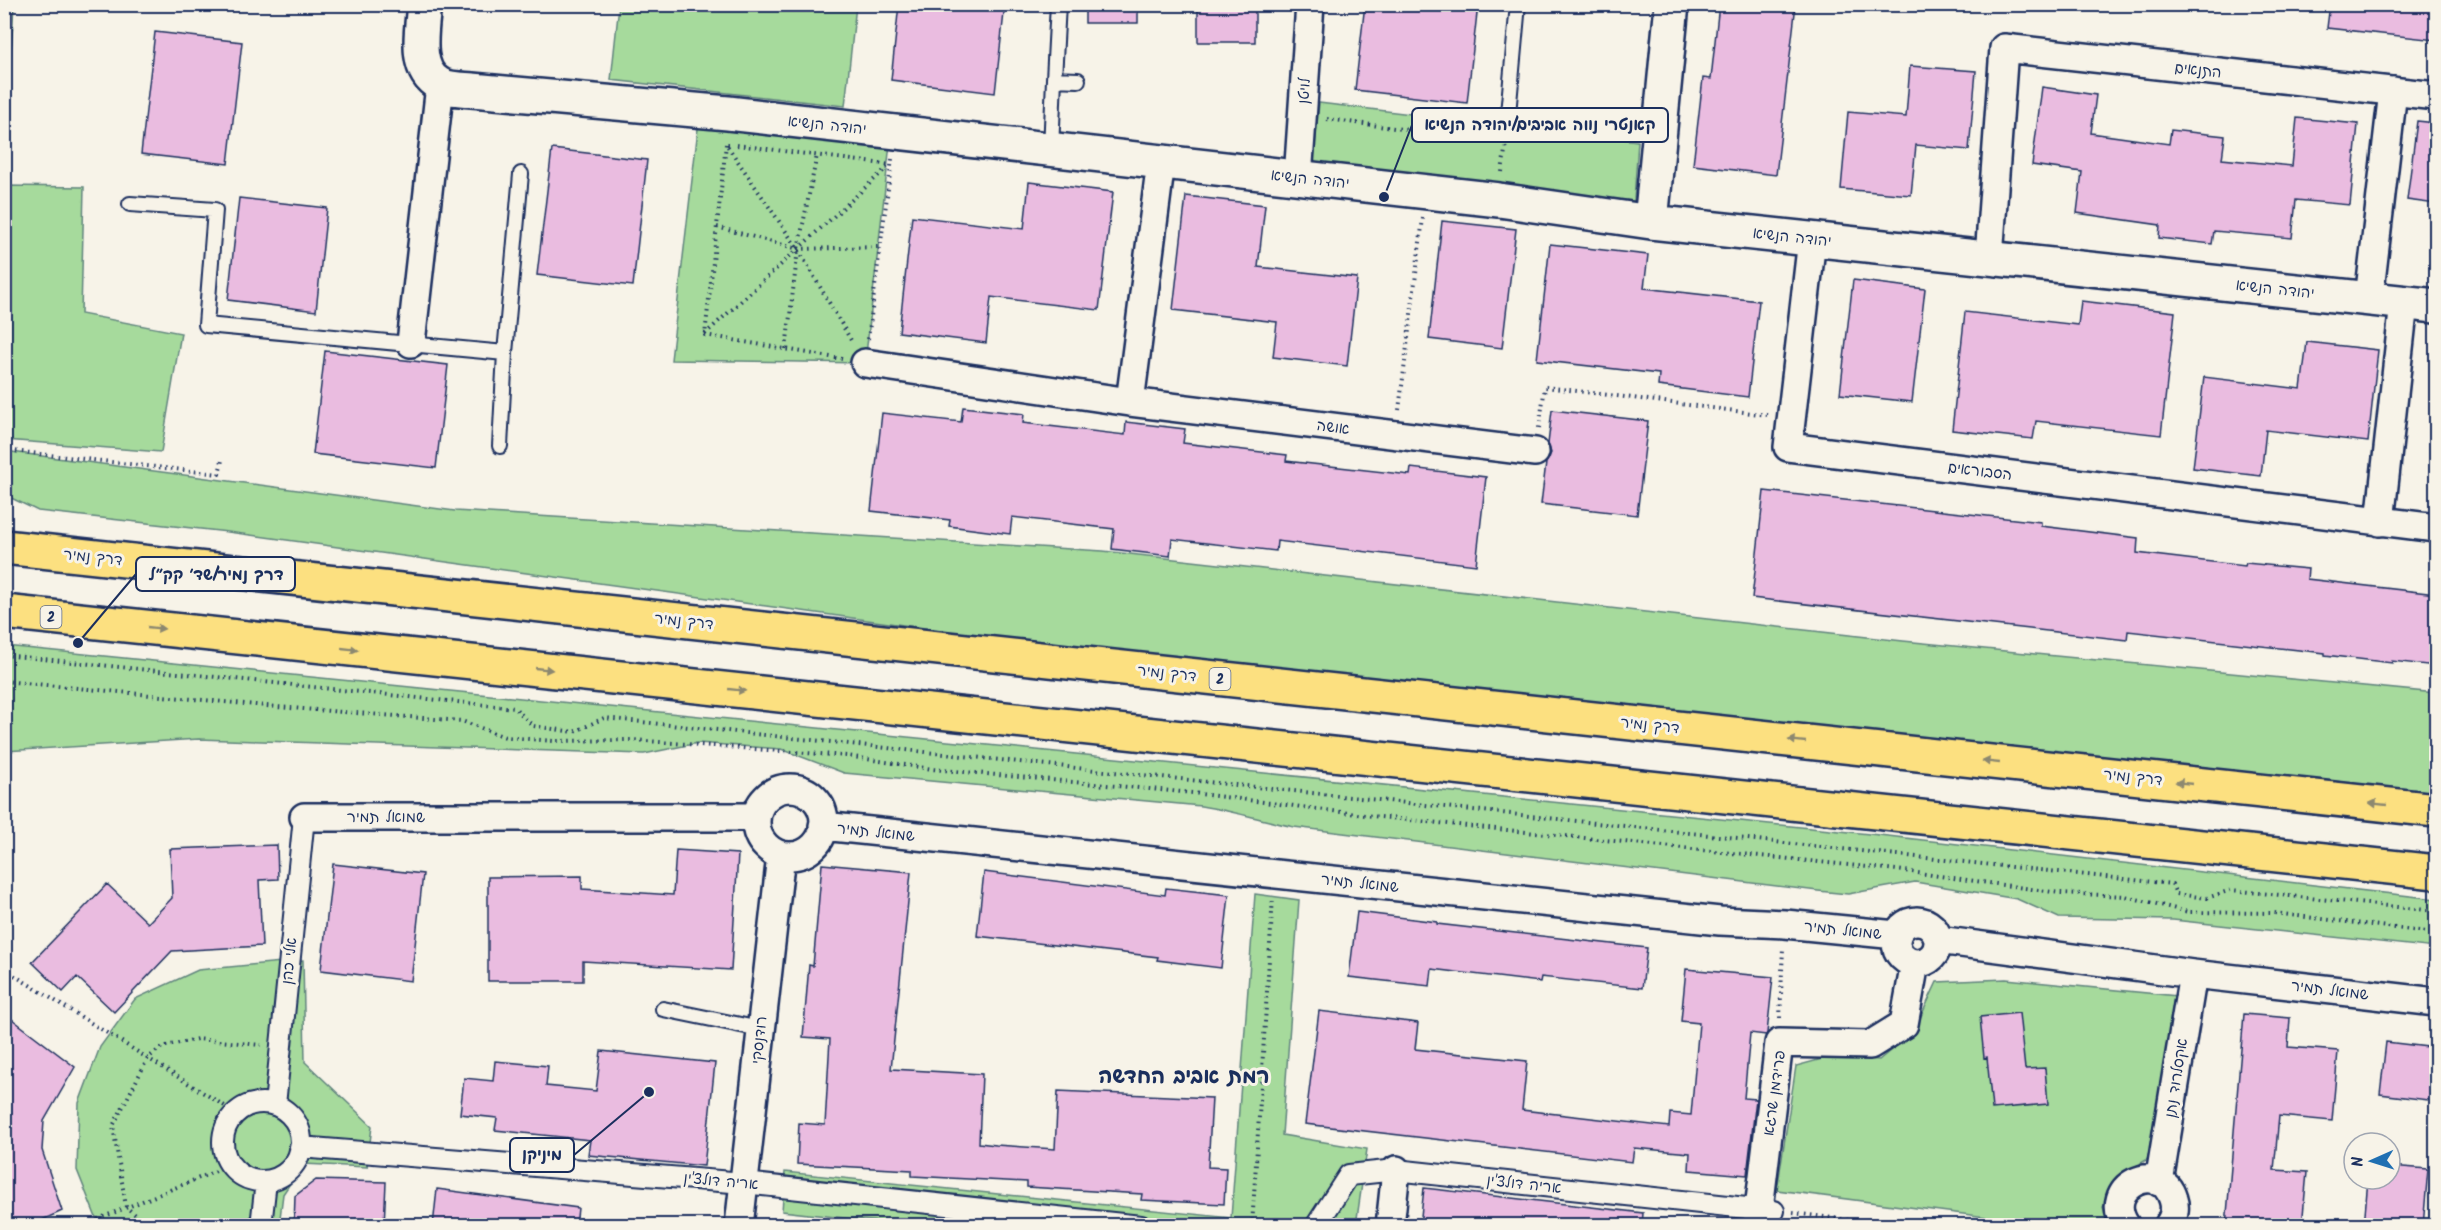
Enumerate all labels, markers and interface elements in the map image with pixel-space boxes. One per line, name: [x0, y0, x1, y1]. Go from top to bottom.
street label: התנאים: [2173, 57, 2223, 85]
street label: לויטן: [1292, 76, 1318, 105]
callout: קאנטרי נווה אביבים/יהודה הנשיא: [1412, 108, 1668, 142]
street label: יהודה הנשיא: [786, 110, 867, 142]
text: קאנטרי נווה אביבים/יהודה הנשיא: [1424, 113, 1656, 138]
street label: יהודה הנשיא: [1269, 164, 1350, 196]
street label: יהודה הנשיא: [1751, 222, 1832, 254]
street label: יהודה הנשיא: [2234, 274, 2315, 306]
street label: אושה: [1315, 414, 1351, 442]
street label: הסבוראים: [1946, 456, 2013, 488]
street label: דרך נמיר: [62, 543, 124, 573]
callout: דרך נמיר/שד׳ קק״ל: [136, 557, 295, 591]
text: דרך נמיר/שד׳ קק״ל: [148, 563, 284, 588]
road number: 2: [40, 606, 62, 628]
street label: דרך נמיר: [653, 607, 715, 637]
one-way arrow: [146, 623, 165, 633]
one-way arrow: [340, 644, 359, 654]
street label: דרך נמיר: [1136, 659, 1198, 689]
one-way arrow: [534, 665, 553, 674]
road number: 2: [1210, 668, 1230, 690]
one-way arrow: [728, 685, 747, 695]
street label: דרך נמיר: [1619, 711, 1681, 741]
one-way arrow: [1787, 736, 1806, 746]
one-way arrow: [1981, 757, 2000, 767]
street label: דרך נמיר: [2102, 763, 2164, 793]
one-way arrow: [2175, 778, 2194, 788]
one-way arrow: [2369, 799, 2388, 809]
street label: שמואל תמיר: [347, 806, 425, 830]
street label: שמואל תמיר: [836, 817, 916, 849]
street label: שמואל תמיר: [1320, 868, 1400, 900]
street label: שמואל תמיר: [1803, 915, 1883, 947]
street label: אלי כהן: [276, 936, 304, 986]
street label: שמואל תמיר: [2290, 974, 2370, 1008]
street label: רודנסקי: [746, 1015, 774, 1065]
street label: אקסלרוד נתן: [2159, 1036, 2195, 1120]
street label: פרידמן שרגא: [1757, 1049, 1793, 1138]
district label: רמת אביב החדשה: [1098, 1061, 1270, 1094]
north arrow: [2342, 1131, 2402, 1191]
callout: מיניקן: [510, 1138, 574, 1172]
text: מיניקן: [522, 1143, 562, 1168]
text: N: [2346, 1156, 2371, 1167]
street label: אריה דולצ'ין: [682, 1167, 760, 1197]
street label: אריה דולצ'ין: [1485, 1169, 1563, 1201]

